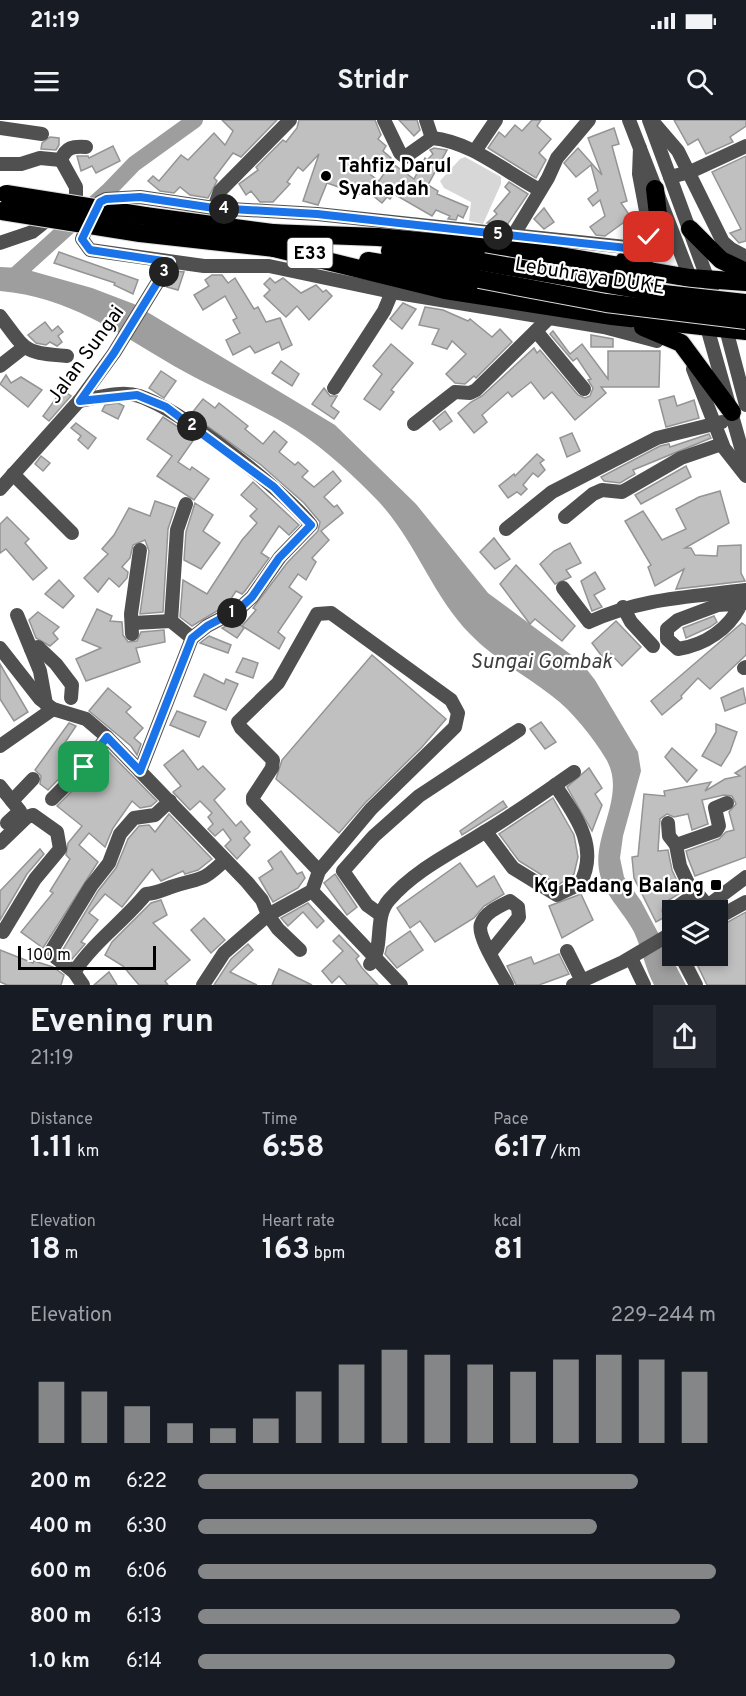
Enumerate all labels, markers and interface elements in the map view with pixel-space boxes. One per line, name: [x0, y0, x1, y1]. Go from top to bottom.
text: 21:19: [30, 8, 80, 35]
text: Stridr: [337, 64, 409, 98]
icon: menu: [30, 65, 63, 98]
icon: search: [683, 65, 716, 98]
place label: Tahfiz Darul Syahadah: [338, 154, 452, 203]
marker: Tahfiz Darul Syahadah: [319, 169, 333, 183]
pin: 4: [209, 194, 239, 224]
text: 4: [219, 199, 229, 219]
pin: [623, 211, 674, 262]
pin: 5: [483, 220, 513, 250]
icon: check: [632, 220, 665, 253]
text: 5: [493, 225, 503, 245]
road number: E33: [288, 238, 332, 268]
street label: Lebuhraya DUKE: [513, 252, 667, 302]
pin: 3: [149, 257, 179, 287]
text: 3: [159, 262, 169, 282]
street label: Jalan Sungai: [42, 301, 131, 409]
pin: 2: [177, 411, 207, 441]
text: 2: [187, 416, 197, 436]
pin: 1: [217, 598, 247, 628]
text: 1: [229, 603, 235, 623]
water label: Sungai Gombak: [470, 649, 612, 676]
pin: [58, 741, 109, 792]
icon: arrive: [67, 750, 100, 783]
place label: Kg Padang Balang: [534, 874, 704, 900]
marker: Kg Padang Balang: [709, 878, 723, 892]
map controls: [662, 900, 728, 966]
button: layers: [662, 900, 728, 966]
scale bar: [18, 943, 156, 971]
text: 100 m: [27, 946, 71, 966]
text: Evening run: [30, 1002, 214, 1044]
button: share: [653, 1005, 716, 1068]
text: 21:19: [30, 1046, 74, 1072]
text: Distance: [30, 1110, 93, 1130]
text: Time: [262, 1110, 297, 1130]
text: Pace: [493, 1110, 528, 1130]
text: 1.11: [30, 1130, 73, 1167]
text: 6:58: [262, 1130, 325, 1167]
text: 6:17: [493, 1130, 547, 1167]
text: km: [73, 1142, 99, 1162]
text: /km: [547, 1142, 581, 1162]
text: Elevation: [30, 1212, 96, 1232]
text: Heart rate: [262, 1212, 335, 1232]
text: kcal: [493, 1212, 522, 1232]
text: 18: [30, 1232, 61, 1269]
text: 163: [262, 1232, 310, 1269]
text: 81: [493, 1232, 524, 1269]
text: m: [61, 1244, 78, 1264]
text: bpm: [310, 1244, 345, 1264]
text: Elevation: [30, 1303, 112, 1329]
text: 229–244 m: [611, 1303, 716, 1329]
text: 200 m: [30, 1469, 91, 1495]
text: 6:22: [126, 1469, 167, 1495]
text: 400 m: [30, 1514, 92, 1540]
text: 6:30: [126, 1514, 167, 1540]
text: 600 m: [30, 1559, 91, 1585]
text: 6:06: [126, 1559, 167, 1585]
text: 800 m: [30, 1604, 91, 1630]
text: 6:13: [126, 1604, 162, 1630]
text: 1.0 km: [30, 1649, 90, 1675]
text: 6:14: [126, 1649, 162, 1675]

